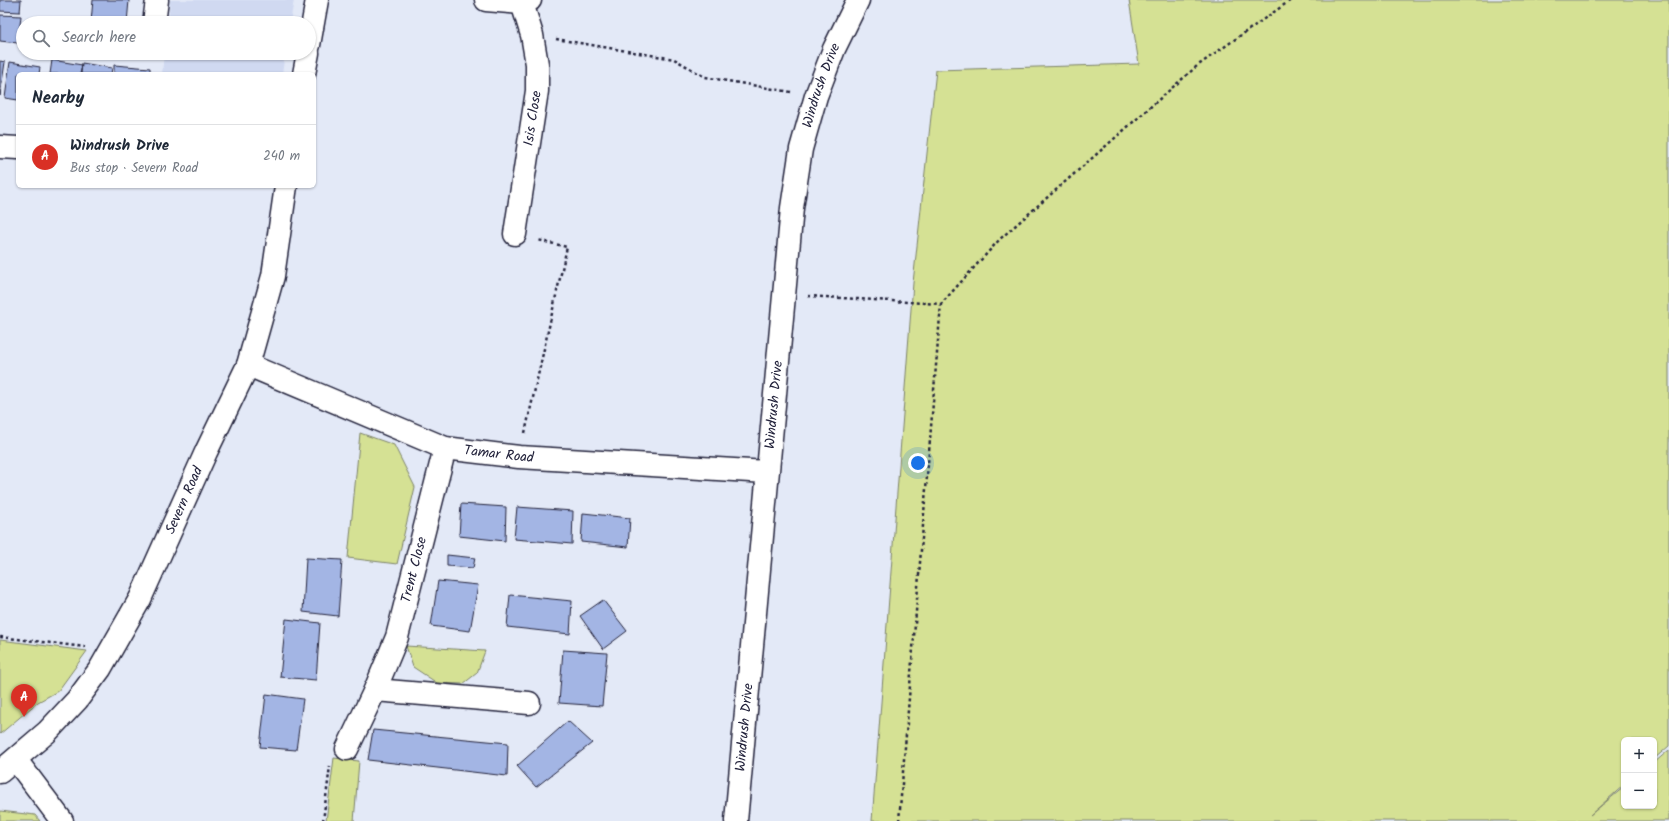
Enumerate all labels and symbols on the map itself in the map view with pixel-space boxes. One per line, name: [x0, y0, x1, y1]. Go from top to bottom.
street label: Windrush Drive: [797, 39, 847, 130]
street label: Isis Close: [518, 88, 548, 148]
street label: Windrush Drive: [759, 359, 789, 450]
street label: Tamar Road: [463, 439, 535, 469]
your location: [908, 453, 928, 473]
street label: Severn Road: [160, 462, 209, 538]
street label: Trent Close: [395, 534, 433, 605]
street label: Windrush Drive: [730, 682, 760, 772]
pin: A: [11, 684, 37, 717]

